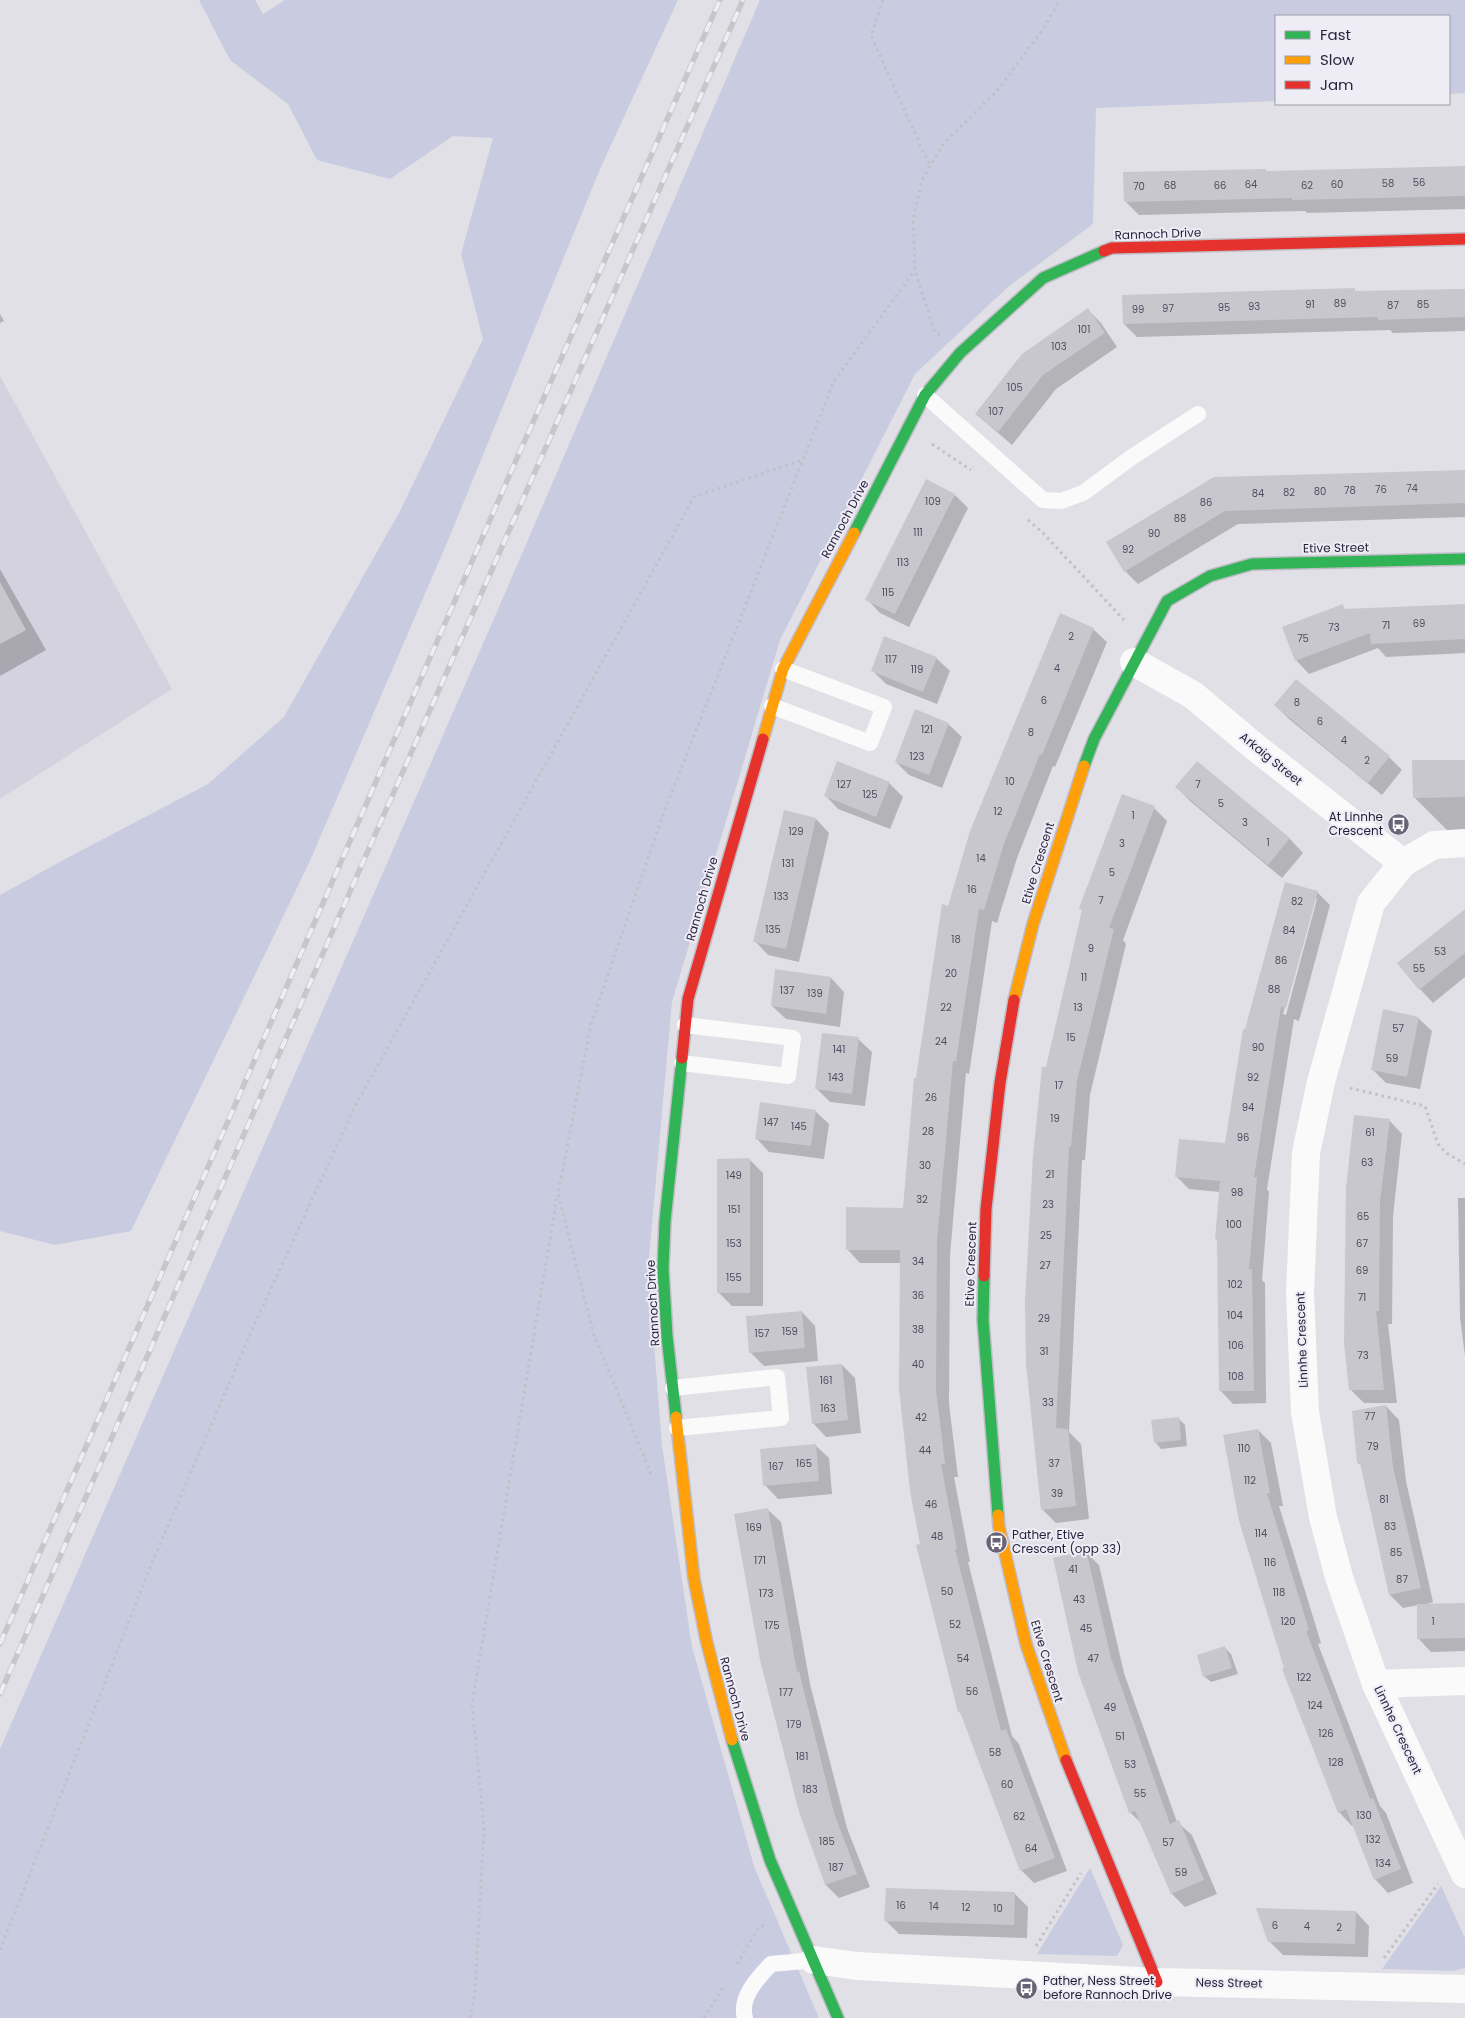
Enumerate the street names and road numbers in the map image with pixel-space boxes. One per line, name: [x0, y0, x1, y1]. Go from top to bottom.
street label: Rannoch Drive: [1114, 223, 1202, 244]
street label: Rannoch Drive: [817, 476, 872, 561]
street label: Etive Street: [1303, 538, 1369, 557]
street label: Arkaig Street: [1236, 728, 1306, 789]
street label: Etive Crescent: [1017, 820, 1058, 906]
street label: Rannoch Drive: [681, 855, 722, 943]
street label: Etive Crescent: [961, 1221, 980, 1307]
street label: Rannoch Drive: [642, 1259, 663, 1347]
street label: Linnhe Crescent: [1291, 1292, 1312, 1388]
street label: Etive Crescent: [1027, 1618, 1068, 1704]
street label: Rannoch Drive: [716, 1655, 755, 1743]
street label: Linnhe Crescent: [1370, 1683, 1426, 1777]
street label: Ness Street: [1195, 1973, 1263, 1992]

